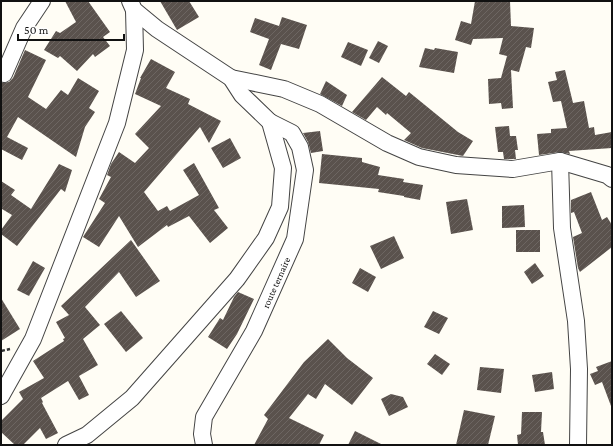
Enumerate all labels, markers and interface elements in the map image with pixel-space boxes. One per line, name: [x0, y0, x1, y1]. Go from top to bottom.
scale bar: [18, 16, 124, 42]
text: 50 m: [24, 23, 49, 37]
street label: route ternaire: [260, 255, 293, 310]

